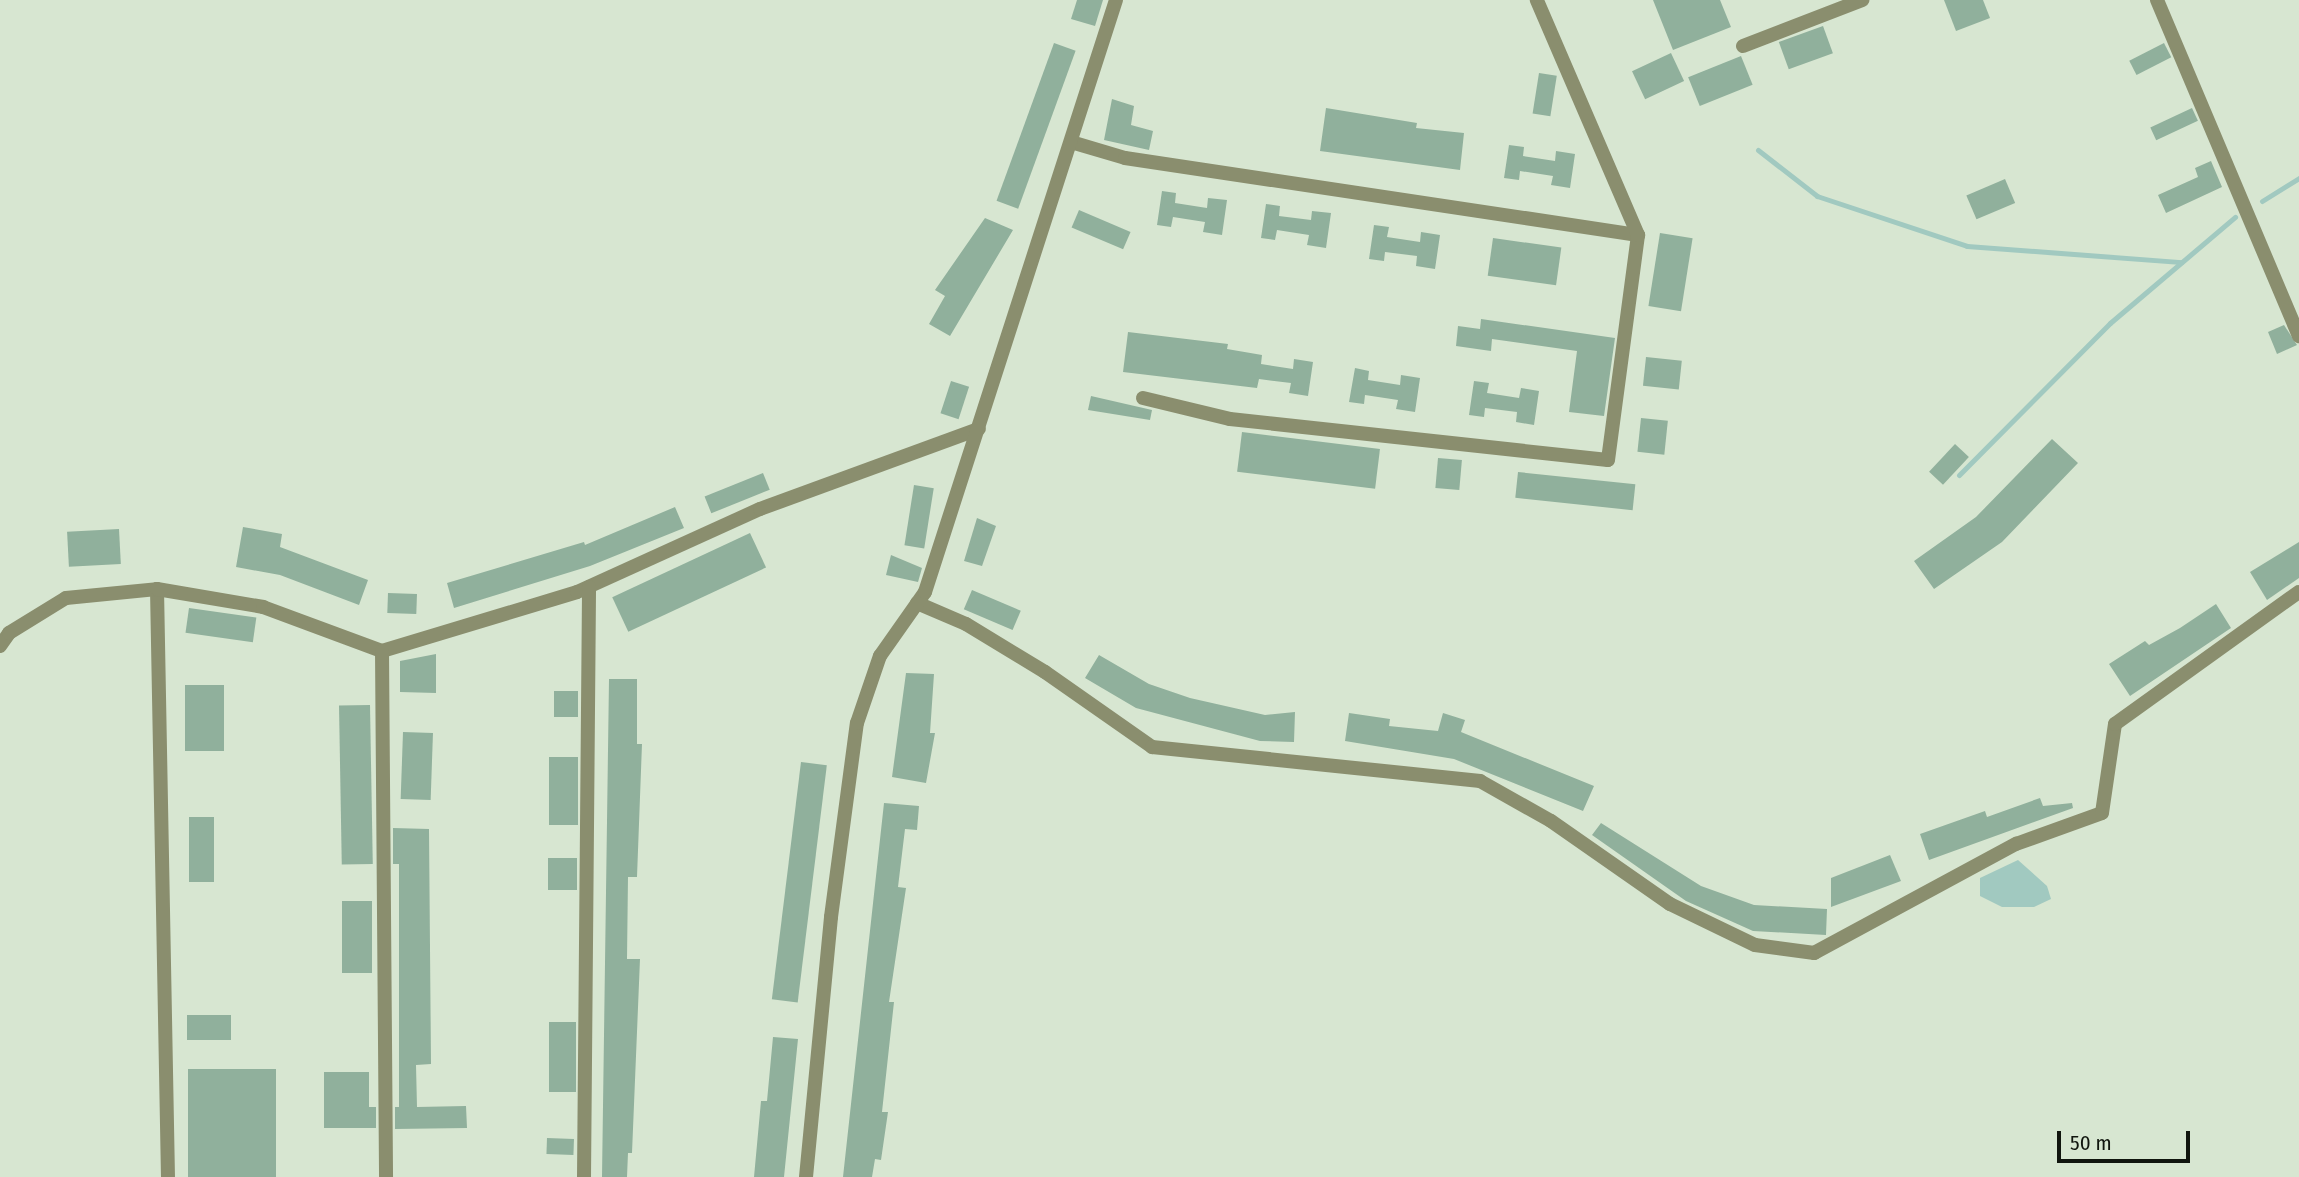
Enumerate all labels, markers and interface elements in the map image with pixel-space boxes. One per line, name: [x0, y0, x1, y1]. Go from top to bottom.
scale bar: [2061, 1118, 2194, 1162]
text: 50 m: [2070, 1130, 2112, 1156]

